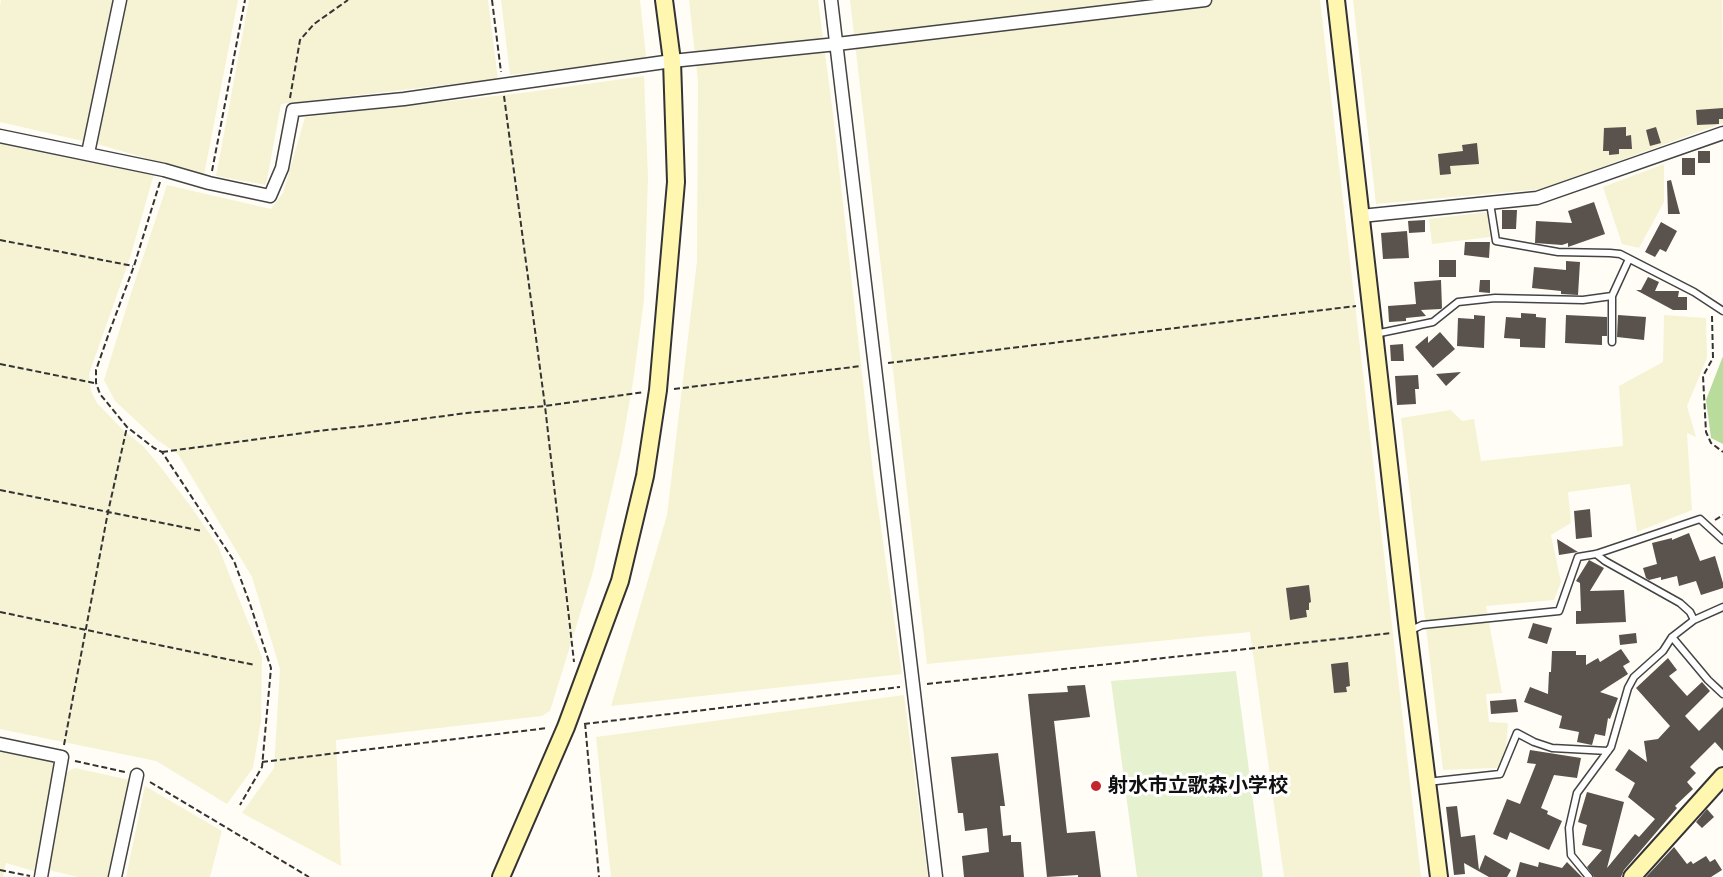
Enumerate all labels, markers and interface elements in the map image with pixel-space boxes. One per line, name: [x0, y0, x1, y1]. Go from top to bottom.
place label: 射水市立歌森小学校: [1108, 774, 1288, 798]
marker: 射水市立歌森小学校: [1089, 779, 1103, 793]

